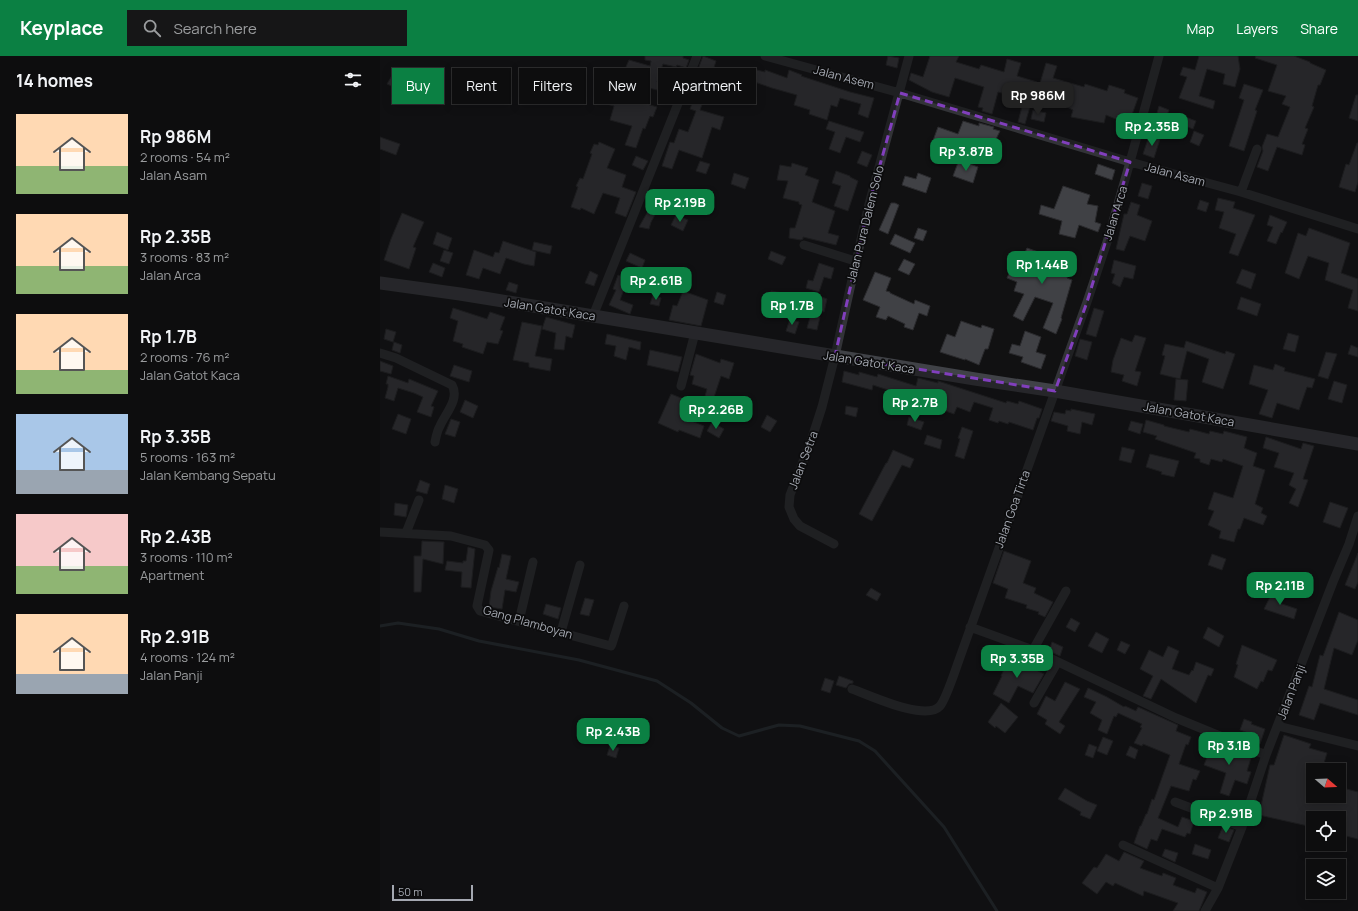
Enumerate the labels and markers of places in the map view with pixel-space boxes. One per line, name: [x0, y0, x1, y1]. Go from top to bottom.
pin: Rp 986M: [1001, 82, 1075, 116]
pin: Rp 2.35B: [1111, 113, 1193, 147]
pin: Rp 3.87B: [925, 138, 1007, 172]
pin: Rp 2.19B: [639, 189, 721, 223]
pin: Rp 1.44B: [1001, 251, 1083, 285]
pin: Rp 2.61B: [615, 267, 697, 301]
pin: Rp 1.7B: [755, 292, 829, 326]
pin: Rp 2.7B: [878, 389, 952, 423]
pin: Rp 2.26B: [675, 396, 757, 430]
pin: Rp 2.11B: [1239, 572, 1321, 606]
pin: Rp 3.35B: [976, 645, 1058, 679]
pin: Rp 2.43B: [572, 718, 654, 752]
pin: Rp 3.1B: [1192, 732, 1266, 766]
pin: Rp 2.91B: [1185, 800, 1267, 834]

